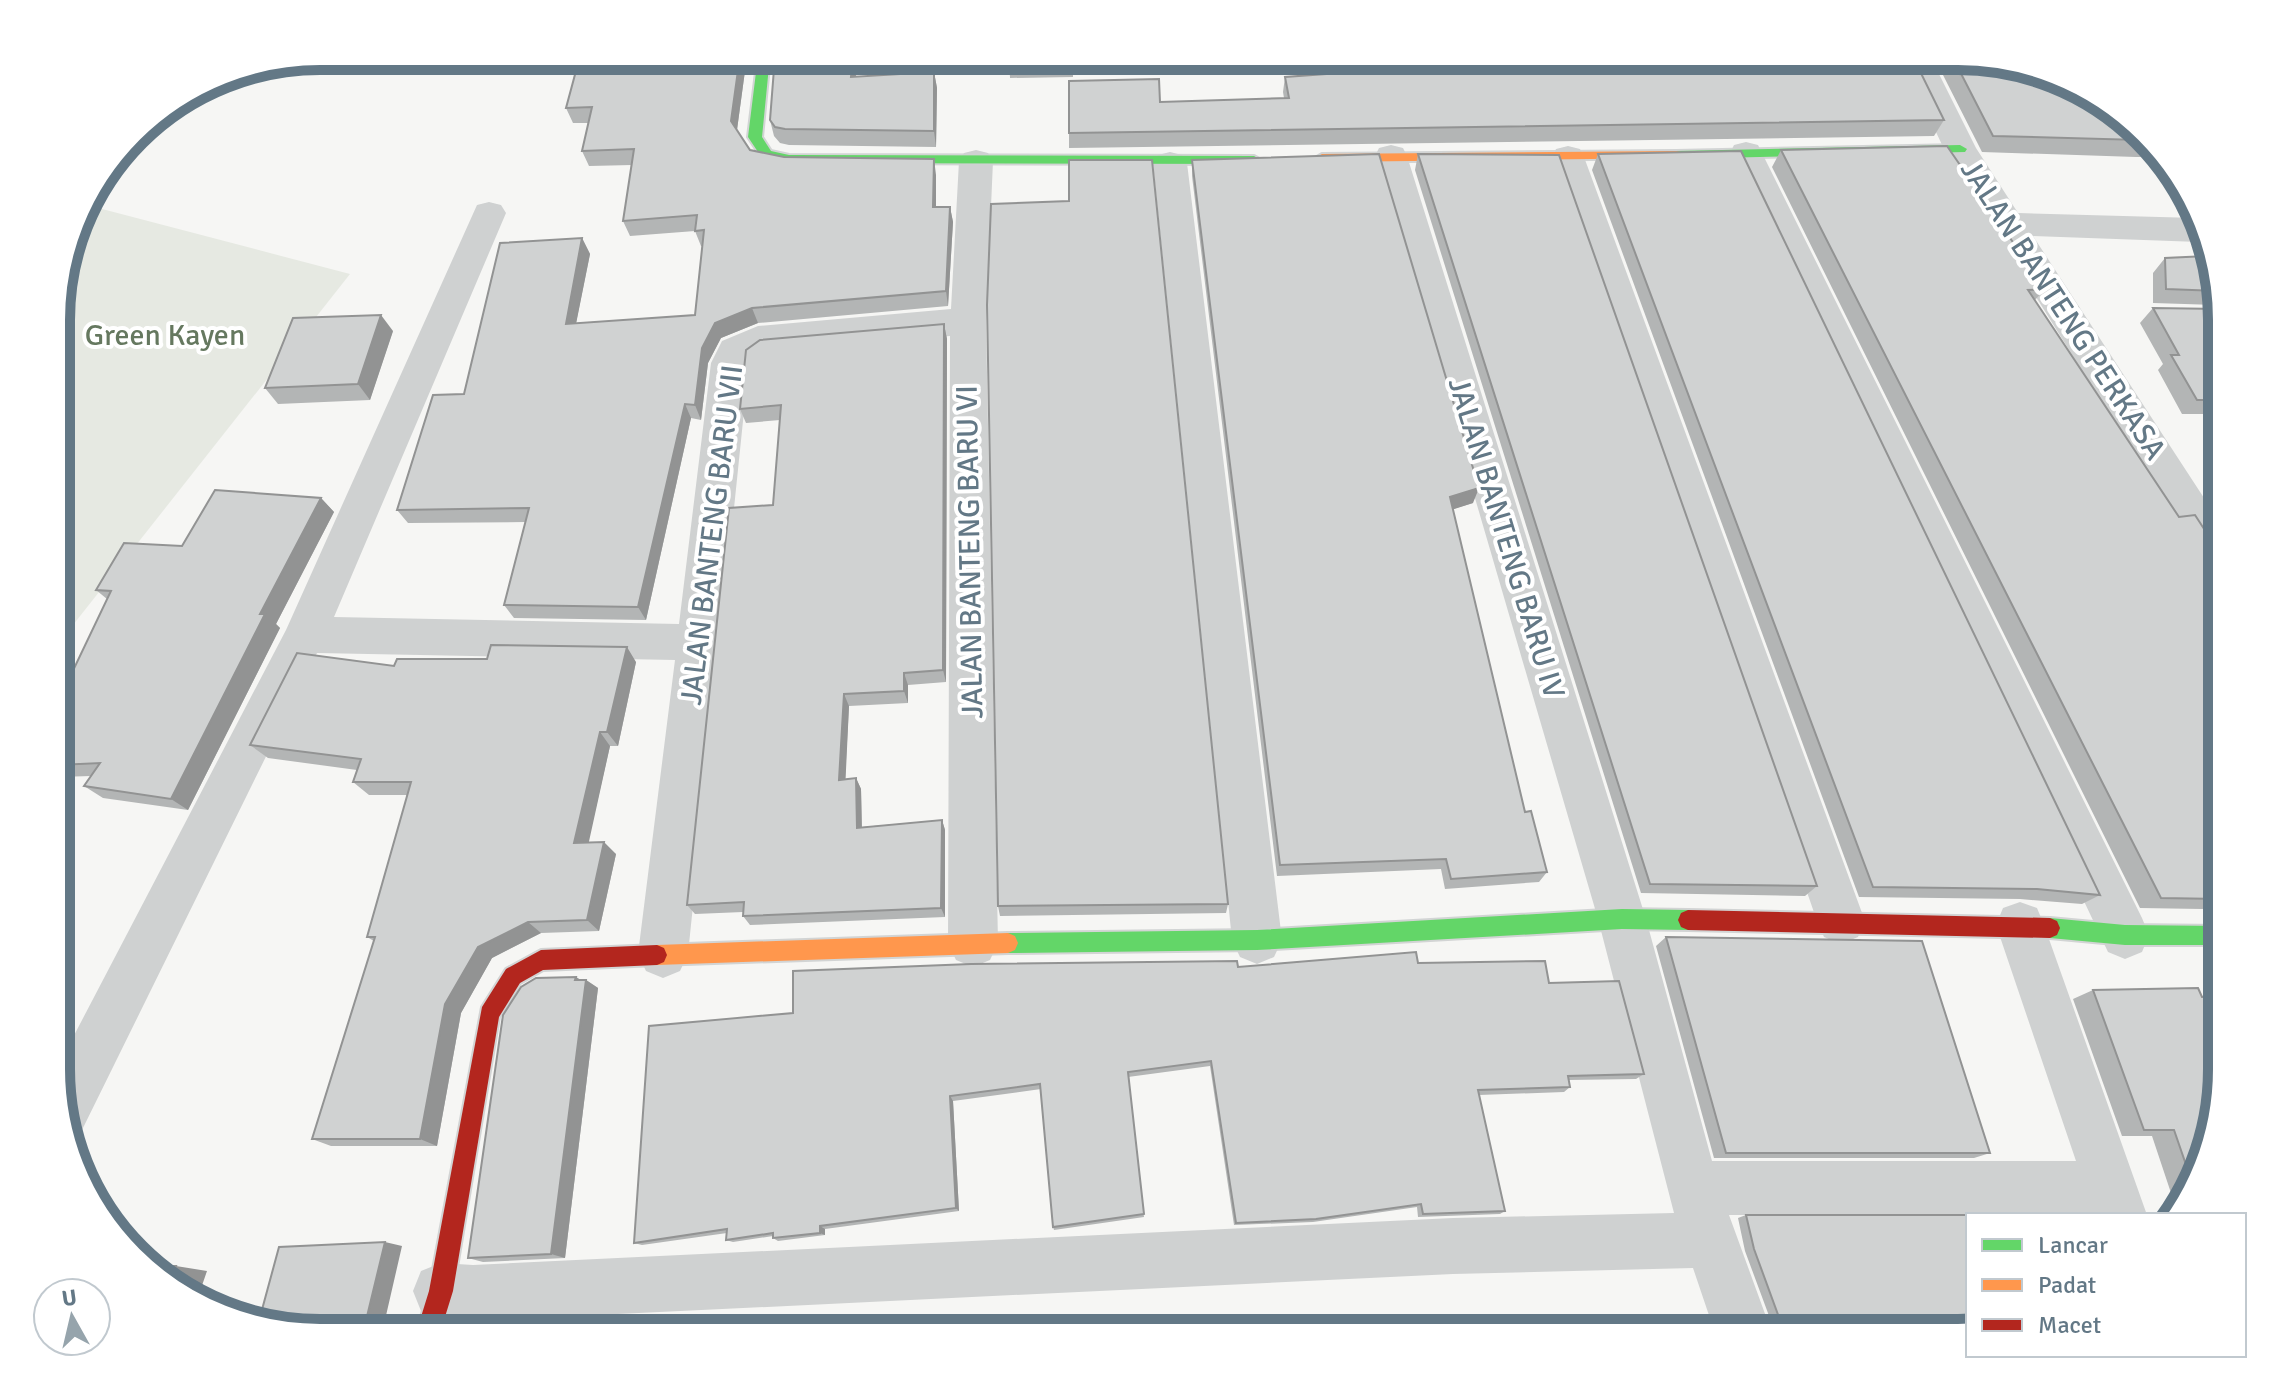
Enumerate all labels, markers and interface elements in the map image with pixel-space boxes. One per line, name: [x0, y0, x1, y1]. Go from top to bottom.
street label: JALAN BANTENG PERKASA: [1952, 153, 2174, 467]
park label: Green Kayen: [85, 317, 245, 354]
street label: JALAN BANTENG BARU VII: [673, 363, 751, 707]
street label: JALAN BANTENG BARU IV: [1440, 373, 1572, 703]
street label: JALAN BANTENG BARU VI: [949, 385, 991, 719]
legend: [1966, 1213, 2246, 1357]
text: Lancar: [2038, 1230, 2108, 1260]
text: Padat: [2038, 1270, 2096, 1300]
north arrow: [32, 1277, 112, 1357]
text: U: [60, 1283, 79, 1312]
text: Macet: [2038, 1310, 2101, 1340]

